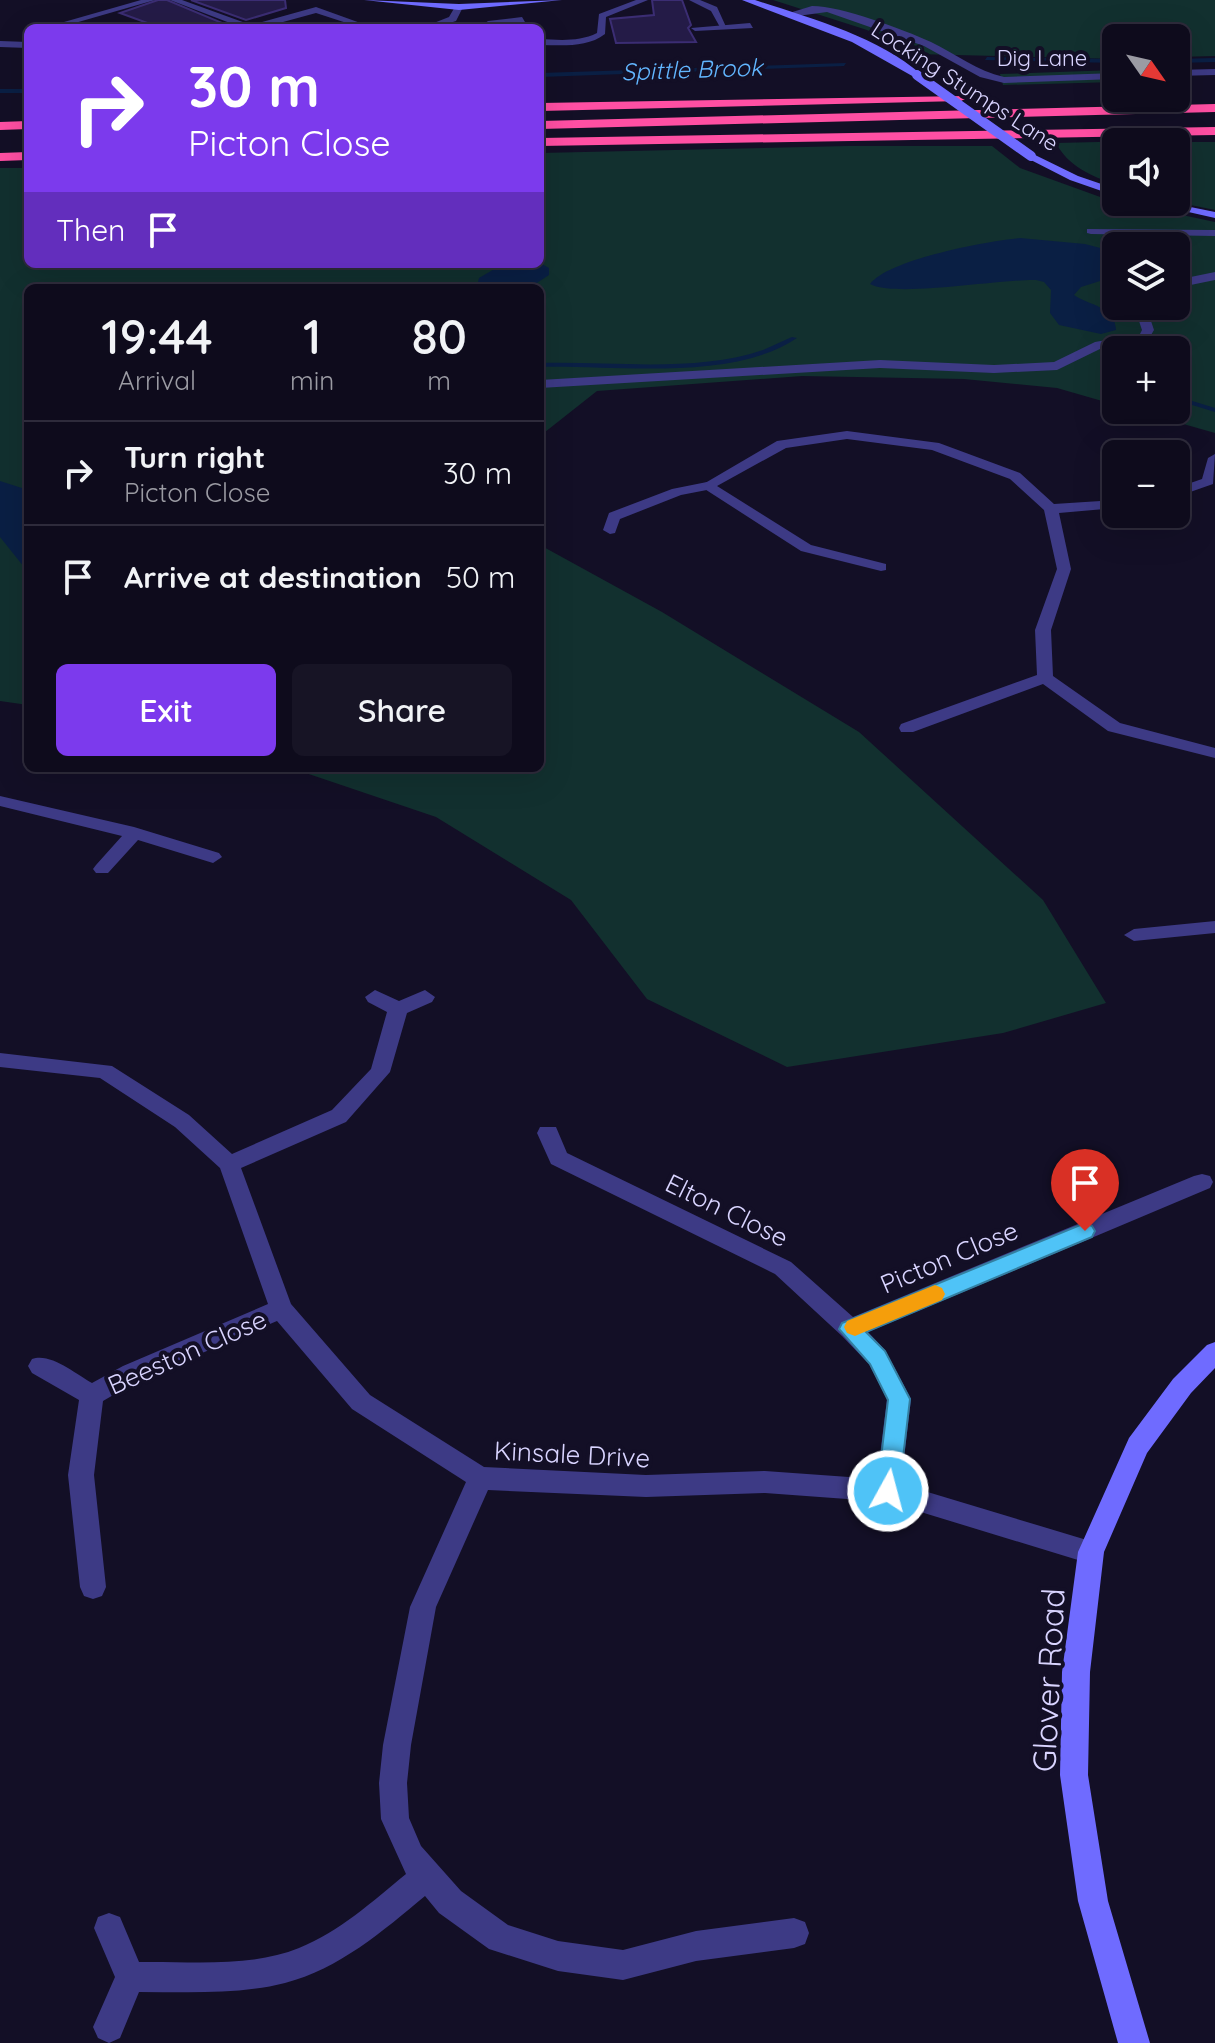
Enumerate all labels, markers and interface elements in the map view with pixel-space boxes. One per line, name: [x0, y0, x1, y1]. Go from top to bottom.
street label: Locking Stumps Lane: [866, 15, 1064, 157]
north arrow: [1102, 24, 1190, 112]
map controls: [1102, 24, 1190, 528]
street label: Dig Lane: [997, 44, 1087, 72]
text: 30 m: [188, 51, 320, 121]
water label: Spittle Brook: [621, 51, 765, 86]
icon: right: [56, 56, 160, 160]
text: Picton Close: [188, 120, 391, 165]
button: sound: [1102, 128, 1190, 216]
icon: arrive: [141, 208, 185, 252]
text: Then: [56, 211, 125, 249]
button: layers: [1102, 232, 1190, 320]
text: 19:44: [101, 306, 213, 366]
text: 1: [303, 306, 321, 366]
text: 80: [411, 306, 467, 366]
button: +: [1102, 336, 1190, 424]
text: Arrival: [118, 364, 196, 397]
text: min: [290, 364, 334, 397]
text: m: [427, 364, 451, 397]
text: Turn right: [124, 438, 265, 476]
button: −: [1102, 440, 1190, 528]
icon: right: [56, 451, 100, 495]
text: 30 m: [443, 454, 512, 492]
text: Picton Close: [124, 476, 270, 509]
icon: arrive: [56, 555, 100, 599]
text: Arrive at destination: [124, 558, 422, 596]
text: 50 m: [446, 558, 515, 596]
button: Exit: [56, 664, 276, 756]
button: Share: [292, 664, 512, 756]
pin: [1051, 1149, 1119, 1231]
icon: arrive: [1063, 1161, 1107, 1205]
street label: Elton Close: [660, 1166, 794, 1254]
street label: Picton Close: [875, 1213, 1023, 1301]
street label: Beeston Close: [103, 1302, 271, 1402]
street label: Kinsale Drive: [493, 1433, 651, 1475]
position arrow: [846, 1449, 930, 1533]
street label: Glover Road: [1023, 1587, 1073, 1773]

